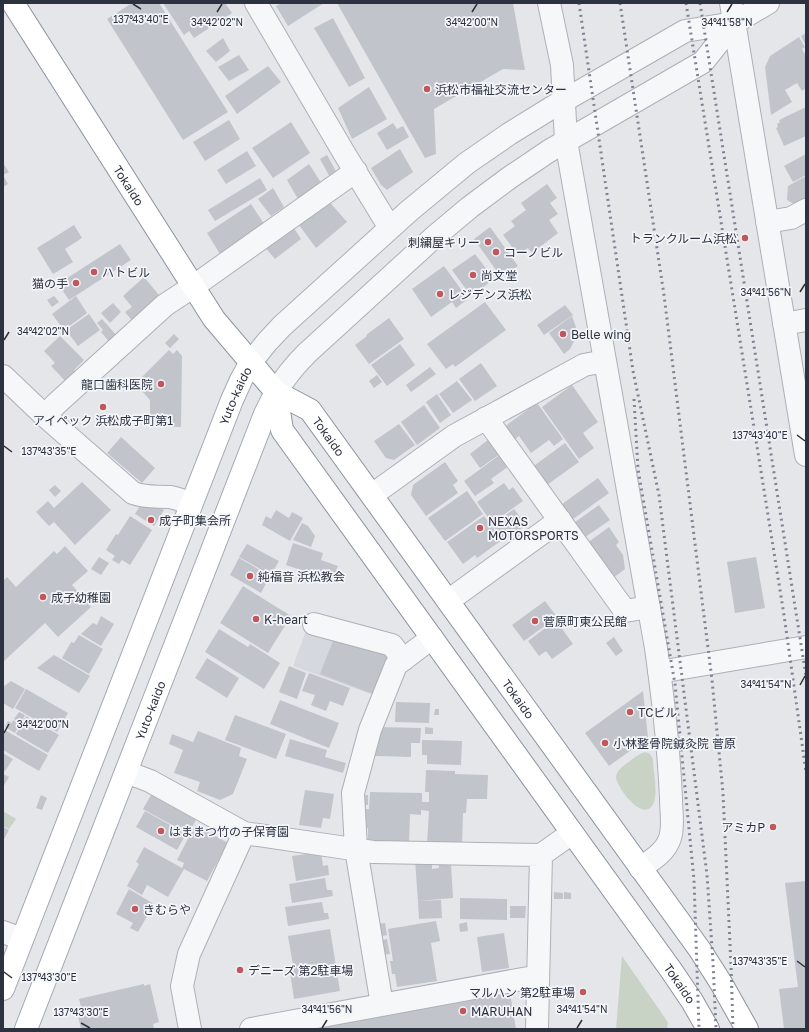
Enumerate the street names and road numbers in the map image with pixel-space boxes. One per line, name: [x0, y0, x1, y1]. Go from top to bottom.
street label: Tokaido: [111, 162, 147, 208]
street label: Yuto-kaido: [216, 364, 254, 427]
street label: Tokaido: [310, 414, 348, 459]
street label: Tokaido: [499, 676, 538, 721]
street label: Yuto-kaido: [132, 679, 168, 742]
street label: Tokaido: [661, 960, 699, 1006]

